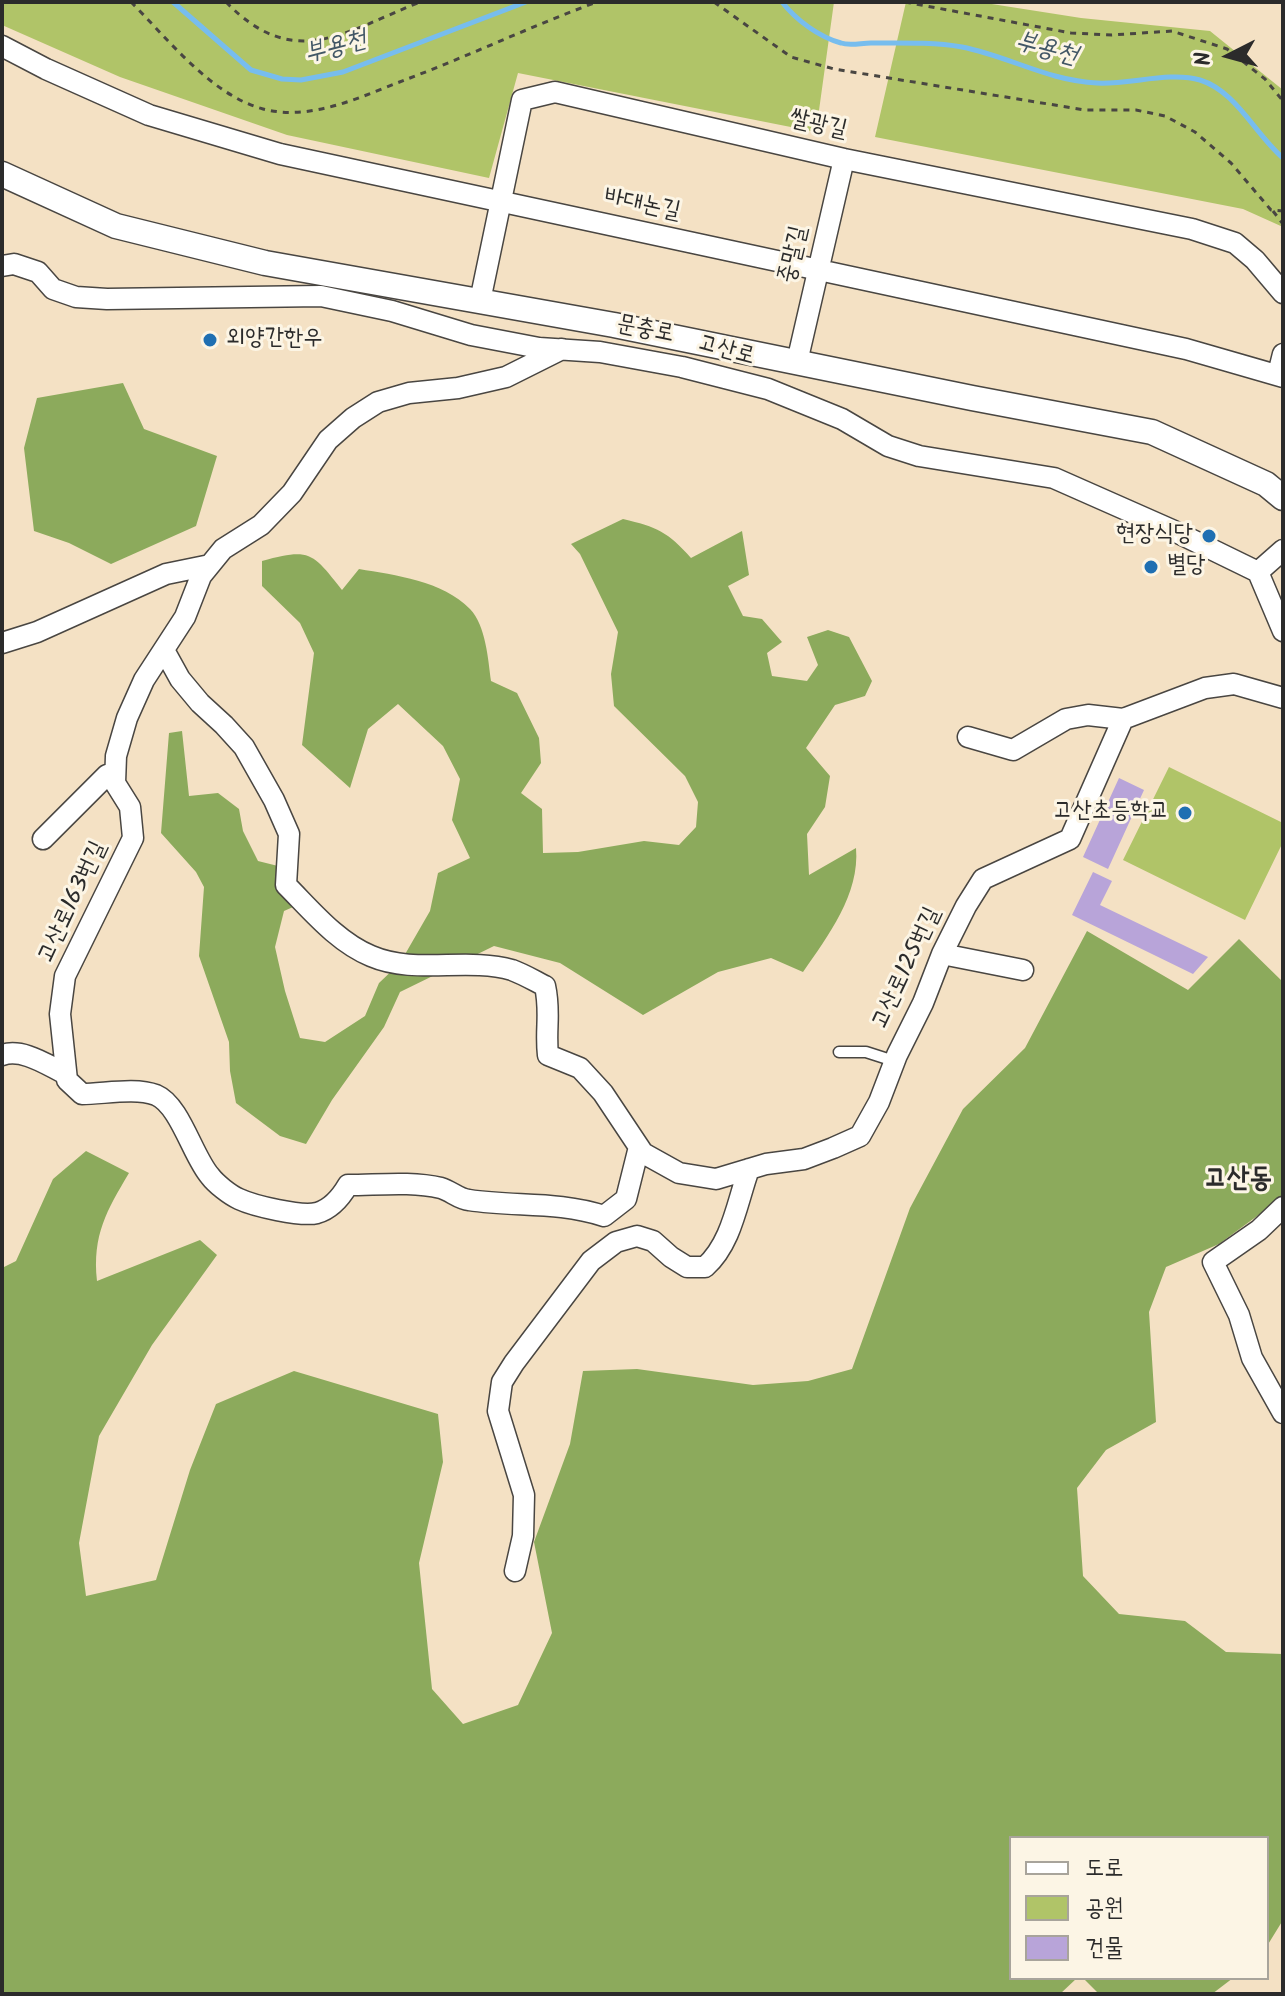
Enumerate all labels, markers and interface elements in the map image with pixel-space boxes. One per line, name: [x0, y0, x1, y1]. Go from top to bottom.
north arrow: [1189, 16, 1269, 96]
water label: 부용천: [302, 26, 370, 72]
water label: 부용천: [1012, 28, 1080, 74]
text: N: [1187, 50, 1223, 67]
street label: 쌀광길: [787, 105, 849, 147]
street label: 바대논길: [601, 184, 683, 228]
street label: 중말길: [774, 224, 816, 286]
street label: 문충로: [614, 311, 676, 351]
place label: 외양간한우: [226, 326, 323, 354]
marker: 외양간한우: [201, 331, 219, 349]
street label: 고산로: [694, 331, 758, 373]
place label: 현장식당: [1116, 522, 1193, 550]
marker: 현장식당: [1200, 527, 1218, 545]
place label: 별당: [1167, 553, 1206, 581]
marker: 별당: [1142, 558, 1160, 576]
place label: 고산초등학교: [1053, 799, 1169, 827]
marker: 고산초등학교: [1176, 804, 1194, 822]
street label: 고산로163번길: [33, 837, 115, 969]
street label: 고산로125번길: [867, 904, 949, 1034]
district label: 고산동: [1204, 1164, 1272, 1198]
legend: [1009, 1836, 1269, 1980]
text: 도로: [1085, 1849, 1124, 1888]
text: 공원: [1085, 1889, 1124, 1928]
text: 건물: [1085, 1929, 1124, 1968]

